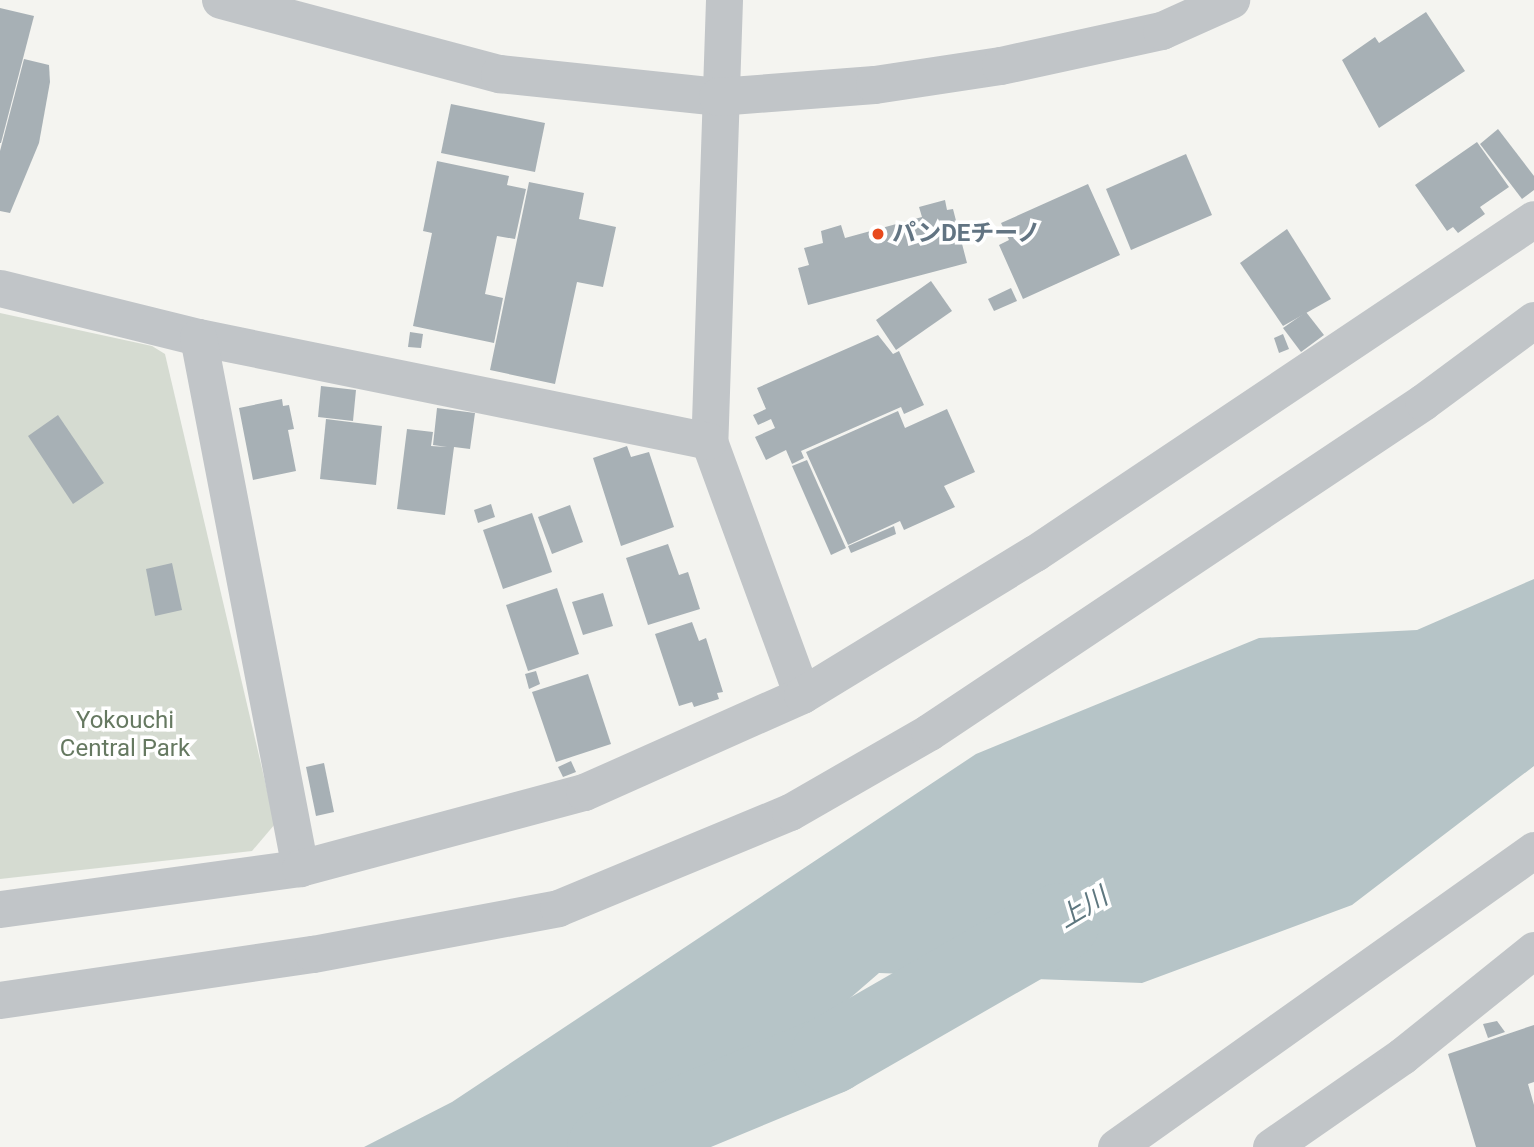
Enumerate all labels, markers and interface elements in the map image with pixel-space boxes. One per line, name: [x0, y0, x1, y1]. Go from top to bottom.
place label: パンDEチーノ: [892, 220, 1041, 248]
marker: パンDEチーノ: [870, 226, 886, 242]
park label: Yokouchi Central Park: [60, 707, 190, 763]
water label: 上川: [1053, 881, 1113, 935]

